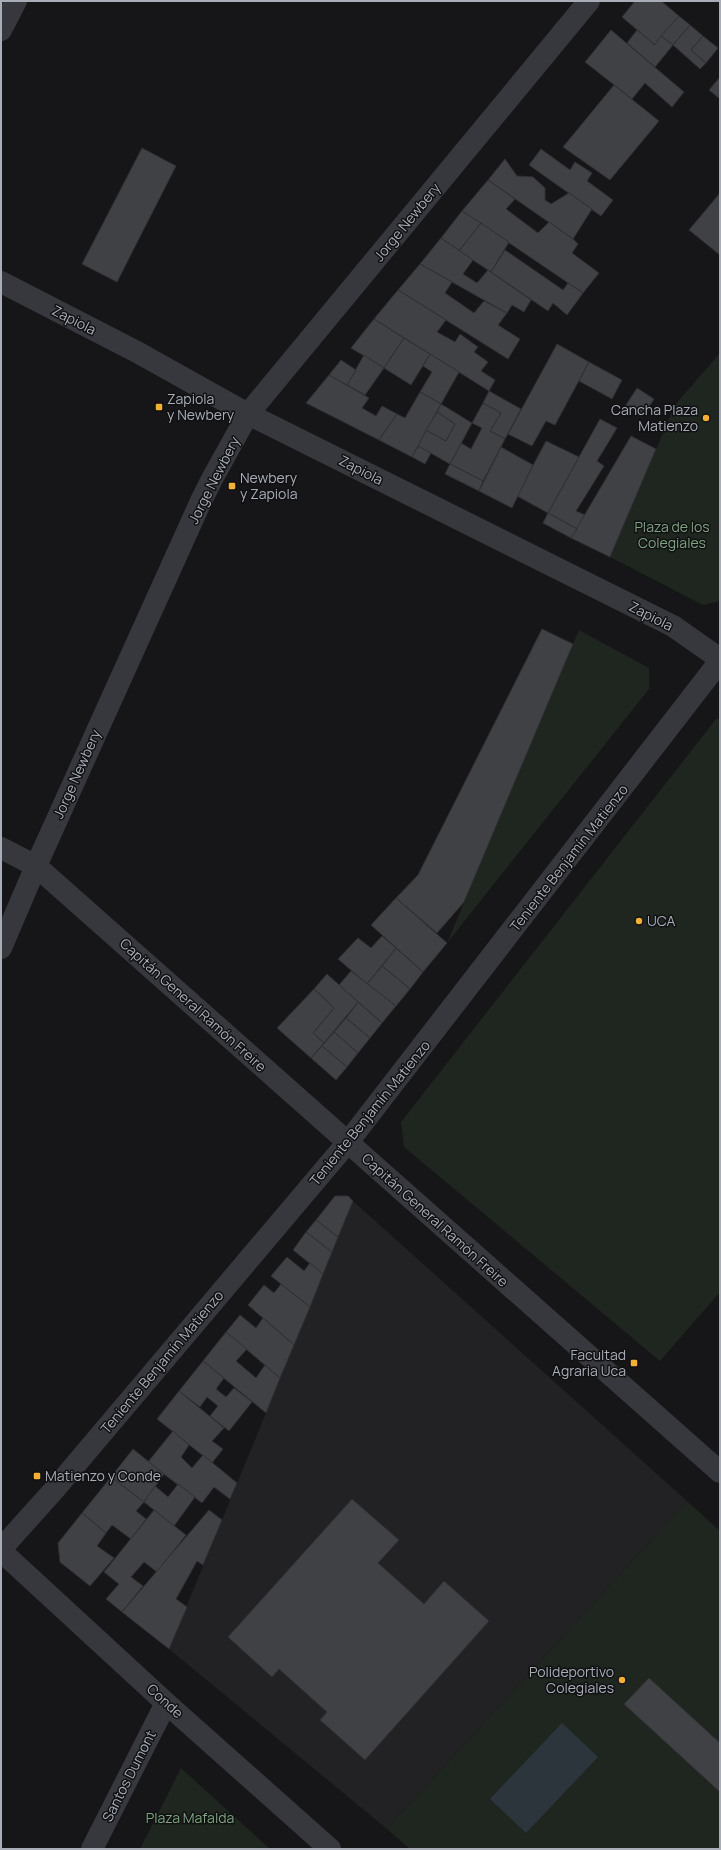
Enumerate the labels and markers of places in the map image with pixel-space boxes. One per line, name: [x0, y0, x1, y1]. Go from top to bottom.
place label: Zapiola y Newbery: [167, 389, 235, 424]
place label: Cancha Plaza Matienzo: [611, 400, 698, 435]
marker: Zapiola y Newbery: [154, 402, 164, 412]
marker: Cancha Plaza Matienzo: [701, 413, 711, 423]
place label: Newbery y Zapiola: [240, 468, 298, 503]
marker: Newbery y Zapiola: [227, 481, 237, 491]
place label: UCA: [647, 911, 676, 930]
marker: UCA: [634, 916, 644, 926]
place label: Facultad Agraria Uca: [552, 1345, 626, 1380]
marker: Facultad Agraria Uca: [629, 1358, 639, 1368]
place label: Matienzo y Conde: [45, 1466, 161, 1485]
marker: Matienzo y Conde: [32, 1471, 42, 1481]
place label: Polideportivo Colegiales: [529, 1662, 614, 1697]
marker: Polideportivo Colegiales: [617, 1675, 627, 1685]

